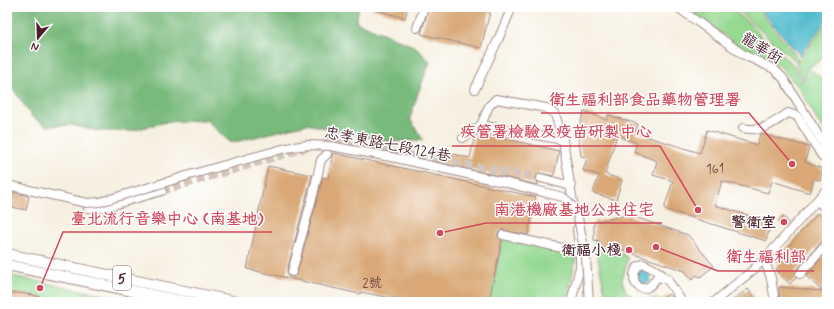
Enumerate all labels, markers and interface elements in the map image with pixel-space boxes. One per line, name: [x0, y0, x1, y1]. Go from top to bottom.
north arrow: [18, 18, 58, 58]
street label: 龍華街: [737, 29, 786, 69]
text: N: [29, 39, 41, 54]
callout: 衛生福利部食品藥物管理署: [541, 85, 749, 113]
text: 衛生福利部食品藥物管理署: [549, 90, 741, 111]
callout: 疾管署檢驗及疫苗研製中心: [452, 118, 660, 146]
text: 疾管署檢驗及疫苗研製中心: [460, 122, 652, 143]
street label: 忠孝東路七段124巷: [323, 123, 453, 167]
house number: 161: [706, 161, 724, 178]
callout: 南港機廠基地公共住宅: [486, 195, 662, 223]
text: 南港機廠基地公共住宅: [494, 200, 654, 221]
callout: 臺北流行音樂中心 (南基地): [63, 204, 272, 232]
text: 臺北流行音樂中心 (南基地): [71, 209, 264, 230]
place label: 警衛室: [731, 213, 776, 233]
marker: 警衛室: [779, 217, 789, 227]
place label: 衛福小棧: [561, 241, 621, 261]
callout: 衛生福利部: [718, 243, 814, 271]
marker: 衛福小棧: [624, 245, 634, 255]
text: 衛生福利部: [726, 247, 806, 268]
road number: 5: [113, 266, 131, 290]
house number: 2號: [362, 275, 382, 292]

